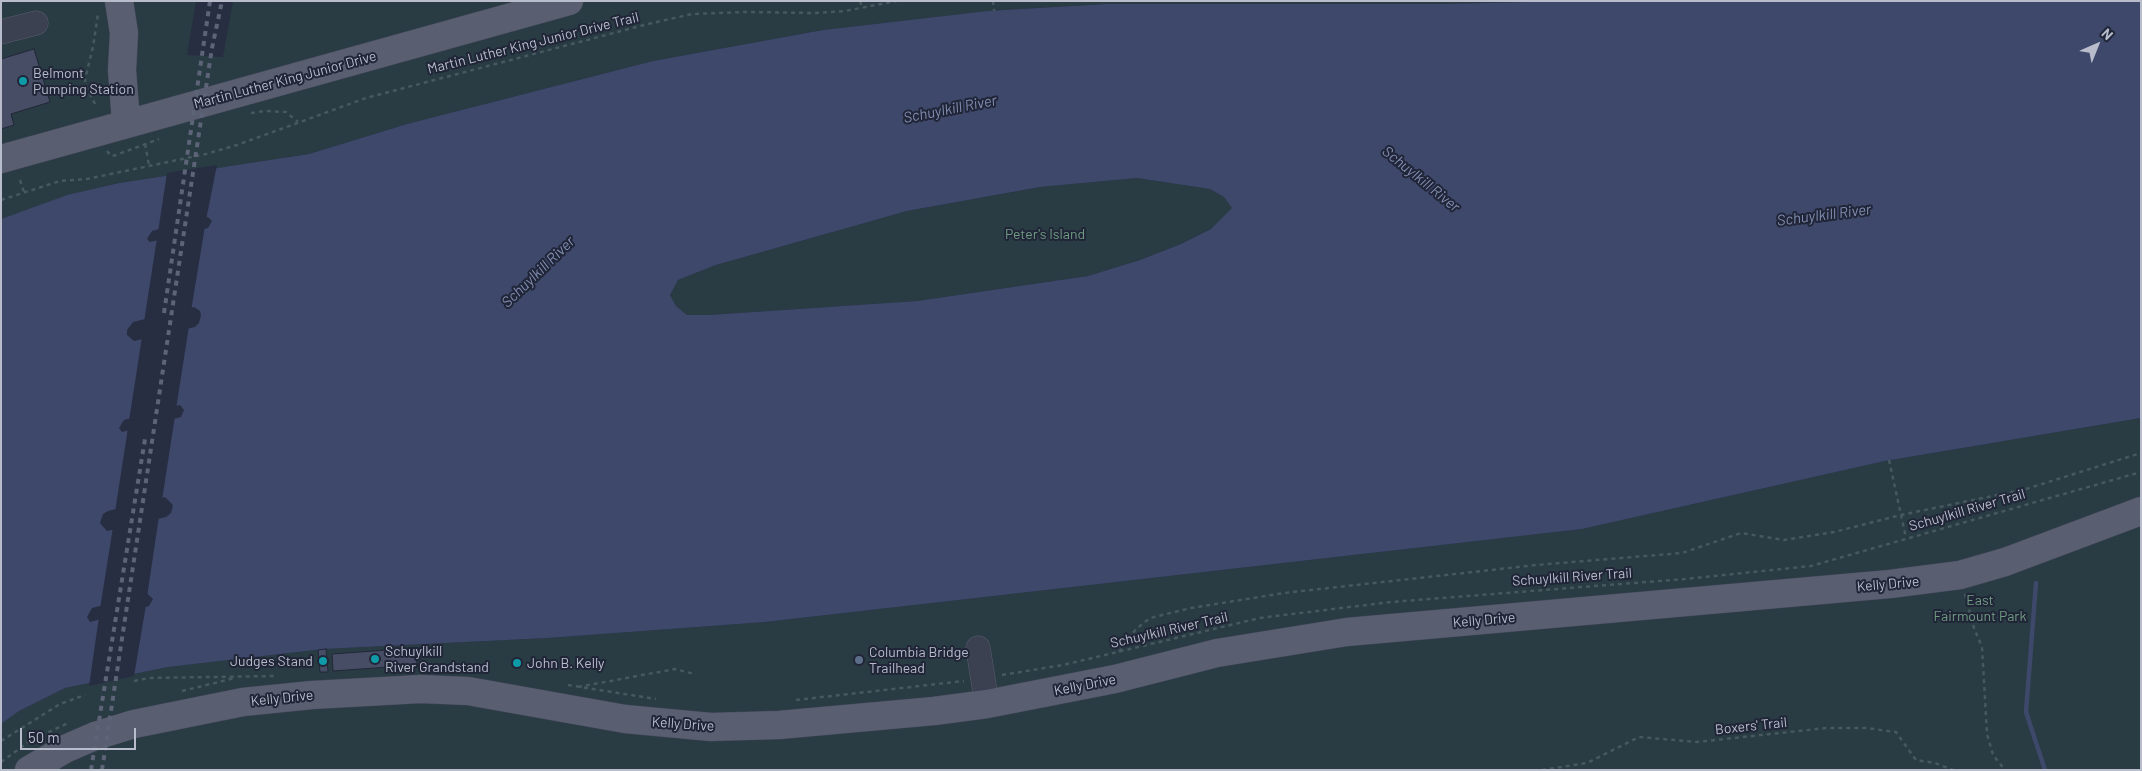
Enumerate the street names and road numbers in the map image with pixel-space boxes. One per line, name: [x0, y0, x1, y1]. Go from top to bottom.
street label: Martin Luther King Junior Drive Trail: [426, 9, 640, 77]
street label: Martin Luther King Junior Drive: [192, 48, 378, 112]
street label: Schuylkill River Trail: [1907, 485, 2027, 535]
street label: Schuylkill River Trail: [1511, 564, 1633, 590]
street label: Kelly Drive: [1856, 573, 1920, 595]
street label: Schuylkill River Trail: [1109, 608, 1229, 652]
street label: Kelly Drive: [1452, 609, 1516, 631]
street label: Kelly Drive: [1053, 671, 1117, 699]
street label: Kelly Drive: [250, 686, 314, 710]
street label: Kelly Drive: [651, 713, 715, 735]
street label: Boxers' Trail: [1714, 714, 1788, 738]

